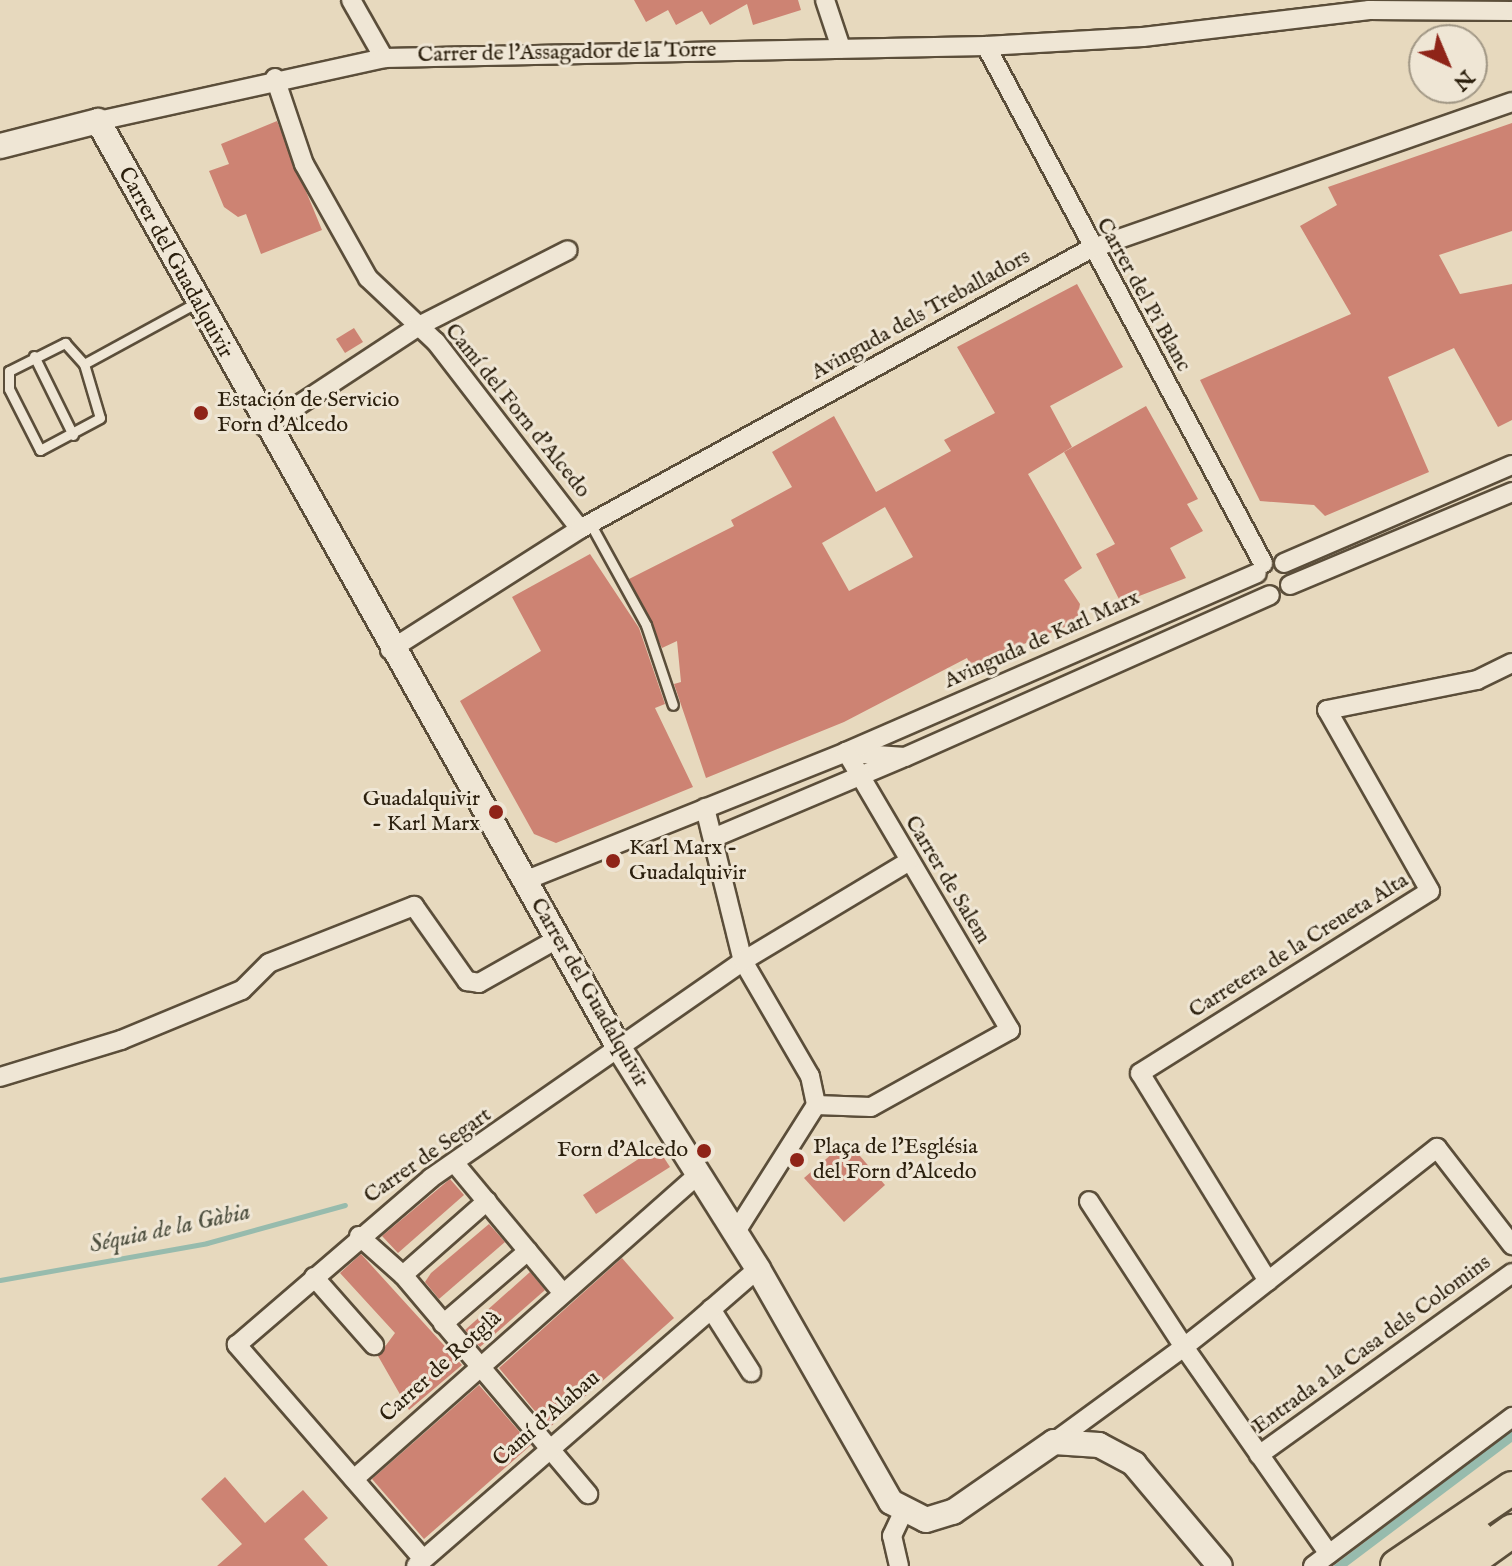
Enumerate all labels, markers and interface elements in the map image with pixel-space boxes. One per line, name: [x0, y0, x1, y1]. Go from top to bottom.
north arrow: [1408, 24, 1488, 104]
street label: Carrer de l'Assagador de la Torre: [417, 37, 717, 69]
text: N: [1447, 63, 1480, 97]
street label: Carrer del Guadalquivir: [111, 163, 239, 363]
street label: Carrer del Pi Blanc: [1090, 214, 1196, 376]
street label: Avinguda dels Treballadors: [807, 244, 1035, 386]
street label: Camí del Forn d'Alcedo: [439, 319, 595, 503]
place label: Estación de Servicio Forn d'Alcedo: [217, 387, 399, 438]
marker: Estación de Servicio Forn d'Alcedo: [192, 404, 210, 422]
street label: Avinguda de Karl Marx: [940, 585, 1144, 695]
place label: Guadalquivir - Karl Marx: [363, 786, 480, 838]
marker: Guadalquivir - Karl Marx: [487, 803, 505, 821]
street label: Carrer de Salem: [898, 811, 996, 949]
place label: Karl Marx - Guadalquivir: [629, 835, 746, 886]
marker: Karl Marx - Guadalquivir: [604, 852, 622, 870]
street label: Carretera de la Creueta Alta: [1184, 868, 1414, 1024]
street label: Carrer del Guadalquivir: [524, 894, 654, 1092]
street label: Carrer de Segart: [359, 1102, 497, 1210]
place label: Plaça de l'Església del Forn d'Alcedo: [813, 1134, 978, 1186]
place label: Forn d'Alcedo: [557, 1138, 688, 1164]
marker: Forn d'Alcedo: [695, 1142, 713, 1160]
marker: Plaça de l'Església del Forn d'Alcedo: [788, 1151, 806, 1169]
water label: Séquia de la Gàbia: [87, 1198, 253, 1260]
street label: Entrada a la Casa dels Colomins: [1248, 1250, 1496, 1440]
street label: Carrer de Rotglà: [375, 1305, 507, 1429]
street label: Camí d'Alabau: [488, 1365, 606, 1473]

